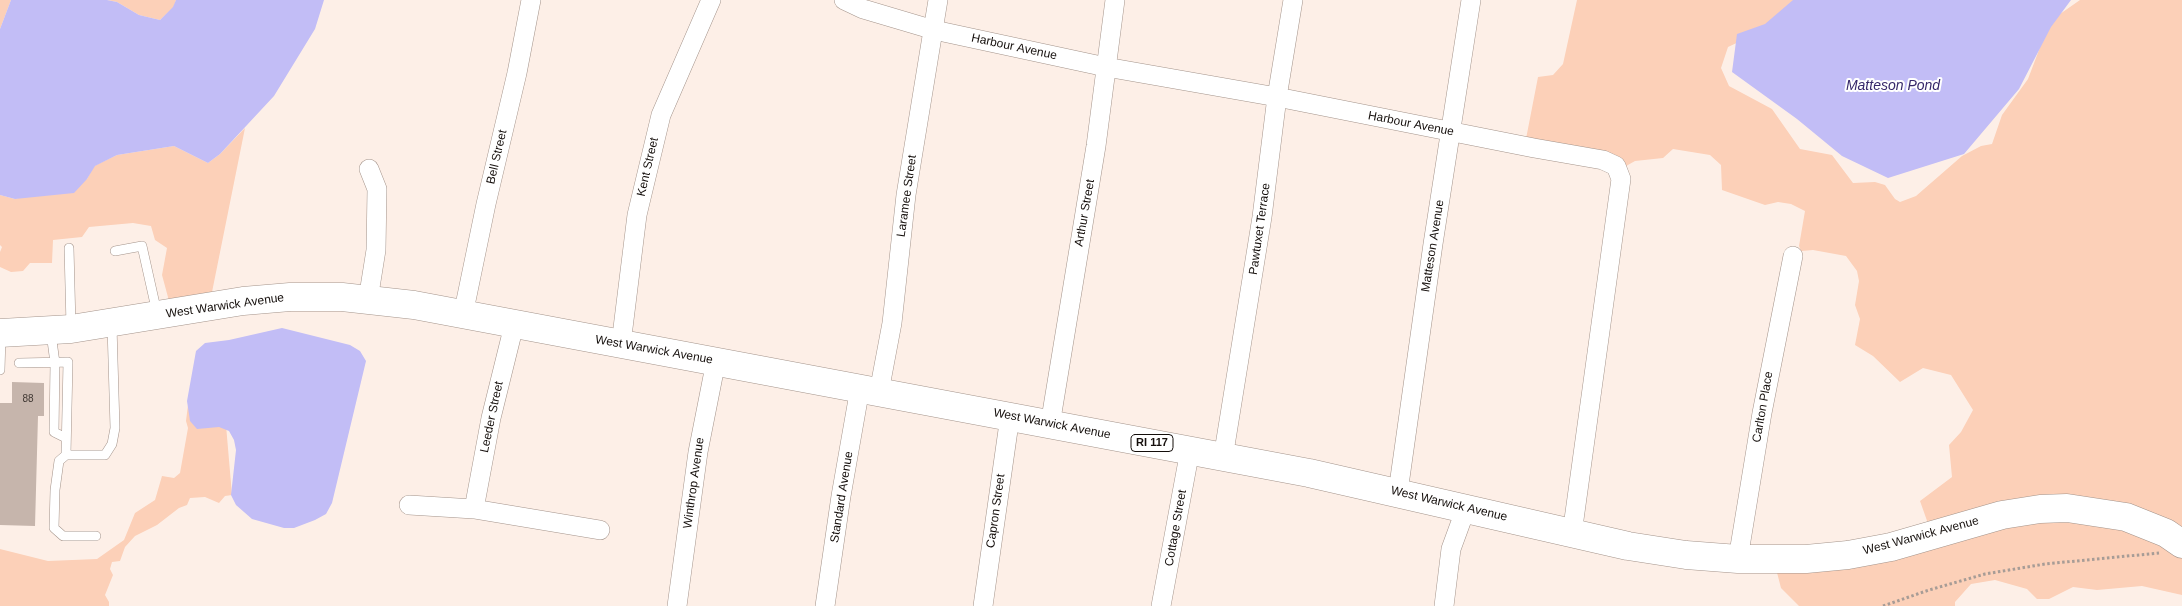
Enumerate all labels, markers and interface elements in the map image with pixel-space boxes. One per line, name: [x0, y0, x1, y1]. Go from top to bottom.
street label: Harbour Avenue: [970, 31, 1058, 63]
water label: Matteson Pond: [1846, 78, 1940, 94]
street label: Harbour Avenue: [1367, 109, 1455, 139]
street label: Bell Street: [484, 128, 510, 186]
street label: Kent Street: [634, 136, 662, 198]
street label: Laramee Street: [894, 154, 920, 238]
street label: Arthur Street: [1072, 178, 1098, 248]
street label: Pawtuxet Terrace: [1246, 182, 1274, 276]
street label: Matteson Avenue: [1419, 199, 1447, 293]
street label: West Warwick Avenue: [165, 291, 285, 321]
street label: West Warwick Avenue: [594, 333, 714, 367]
street label: Carlton Place: [1750, 370, 1776, 444]
street label: Leeder Street: [477, 380, 507, 454]
house number: 88: [22, 393, 34, 405]
street label: West Warwick Avenue: [992, 406, 1112, 442]
road number: RI 117: [1131, 434, 1173, 452]
street label: Winthrop Avenue: [680, 437, 708, 529]
street label: Standard Avenue: [828, 450, 856, 544]
street label: Capron Street: [984, 473, 1008, 549]
street label: West Warwick Avenue: [1389, 484, 1509, 524]
street label: Cottage Street: [1162, 489, 1190, 567]
street label: West Warwick Avenue: [1862, 514, 1980, 558]

